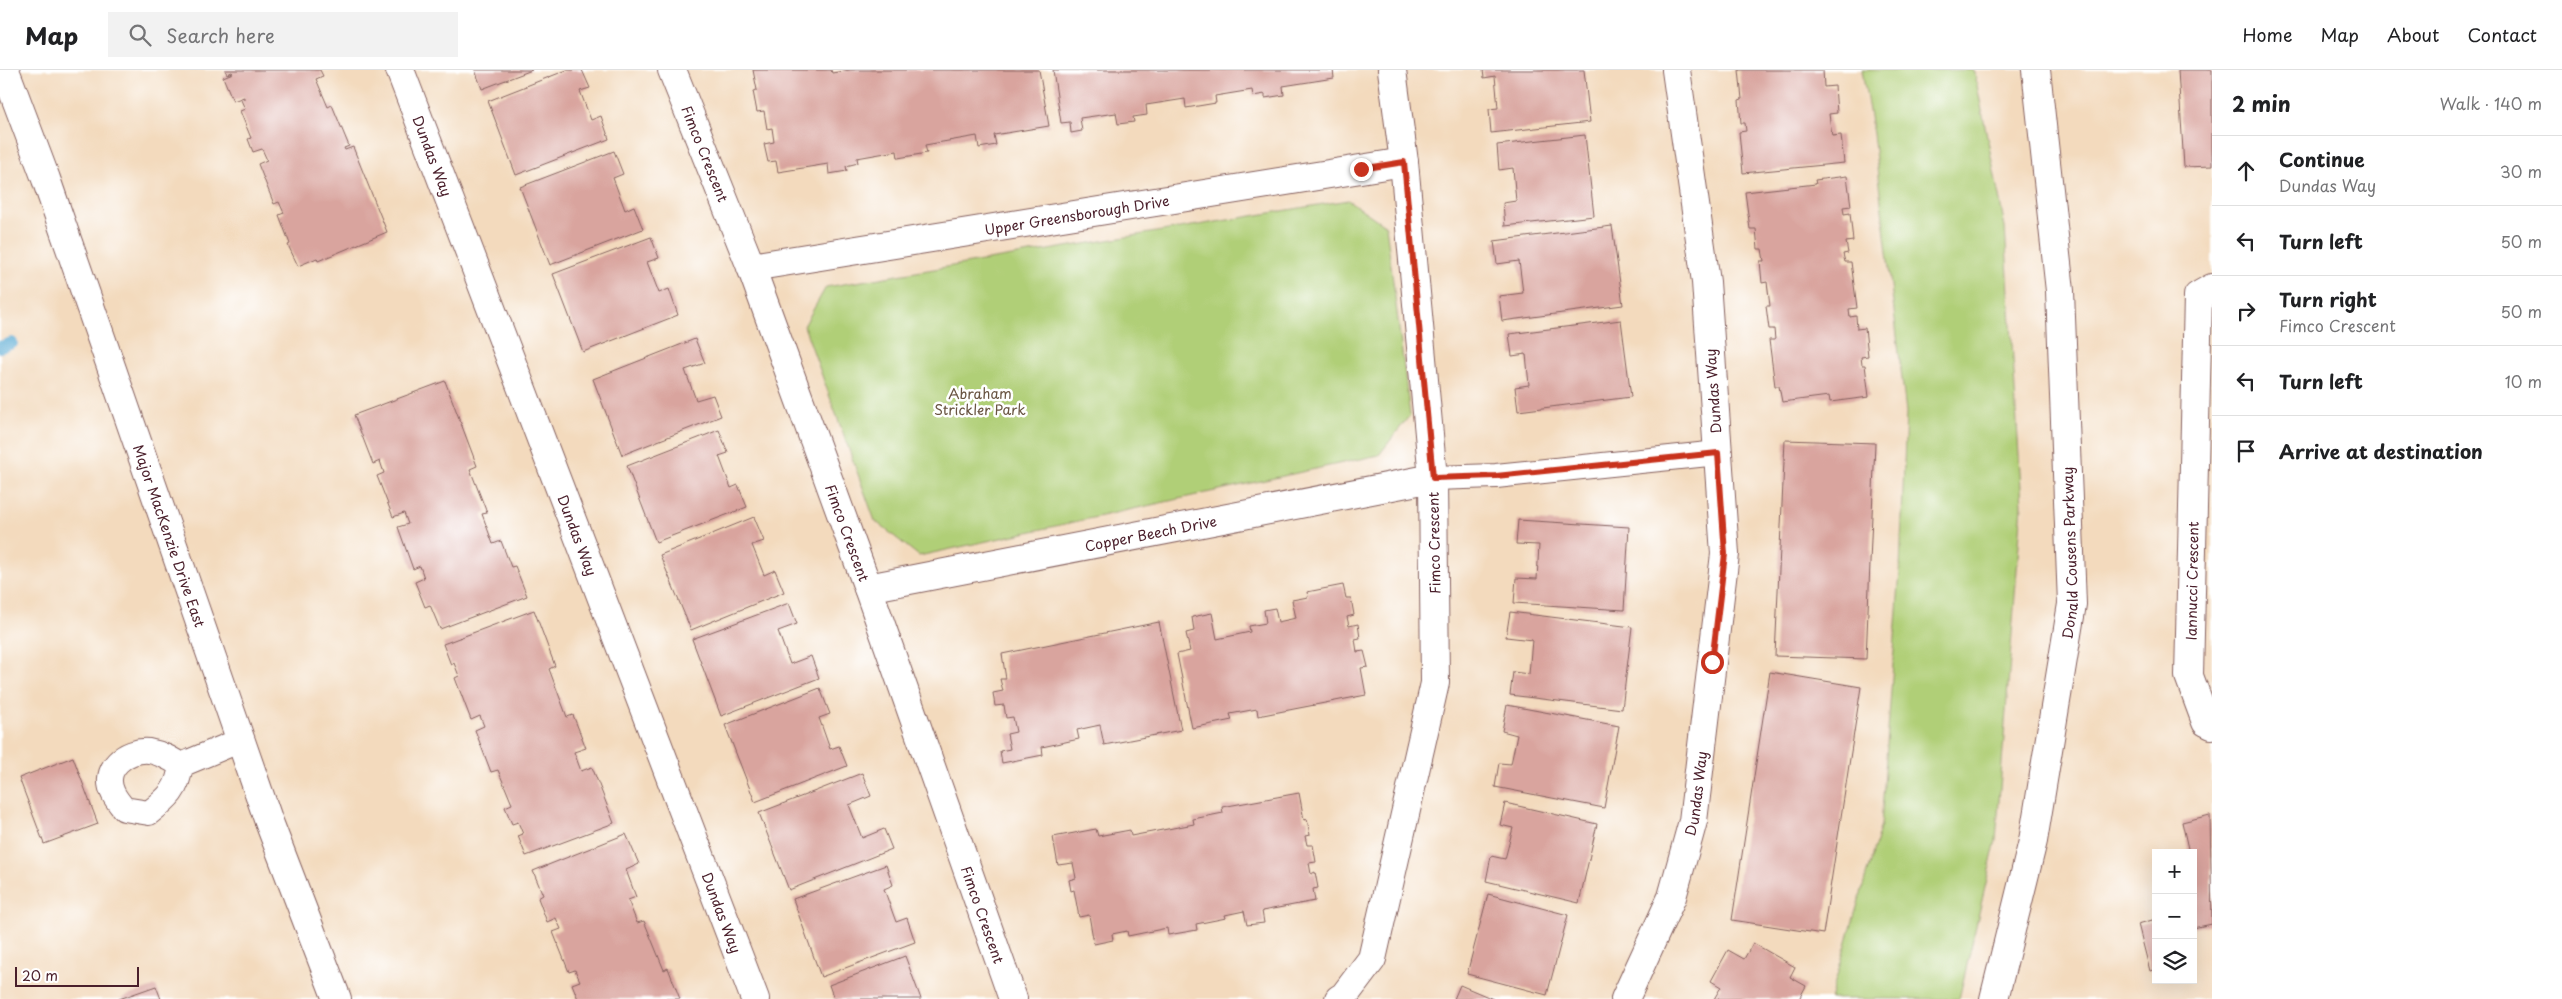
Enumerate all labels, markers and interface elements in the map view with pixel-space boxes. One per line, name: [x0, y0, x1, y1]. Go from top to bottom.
search box: [108, 12, 458, 57]
text: Map: [25, 17, 78, 53]
icon: search: [126, 21, 154, 49]
text: Search here: [166, 21, 275, 49]
text: Home: [2242, 21, 2292, 48]
text: Map: [2320, 21, 2359, 48]
text: About: [2387, 21, 2439, 48]
text: Contact: [2467, 21, 2537, 48]
text: 2 min: [2232, 87, 2291, 119]
text: Walk · 140 m: [2440, 91, 2542, 115]
street label: Fimco Crescent: [677, 102, 734, 205]
street label: Dundas Way: [408, 112, 458, 199]
text: Continue: [2279, 145, 2365, 173]
icon: ahead: [2232, 157, 2260, 185]
route end: [1350, 158, 1373, 181]
text: 30 m: [2500, 159, 2542, 183]
text: Dundas Way: [2279, 173, 2376, 197]
street label: Upper Greensborough Drive: [983, 189, 1171, 240]
icon: left: [2232, 227, 2260, 255]
text: Turn left: [2279, 227, 2363, 255]
text: 50 m: [2501, 229, 2542, 253]
text: Turn right: [2279, 285, 2377, 313]
icon: right: [2232, 297, 2260, 325]
text: 50 m: [2501, 299, 2542, 323]
text: Fimco Crescent: [2279, 313, 2396, 337]
street label: Dundas Way: [1700, 348, 1726, 434]
icon: left: [2232, 367, 2260, 395]
text: Turn left: [2279, 367, 2363, 395]
text: 10 m: [2505, 369, 2542, 393]
park label: Abraham Strickler Park: [934, 383, 1026, 420]
icon: arrive: [2232, 437, 2260, 465]
text: Arrive at destination: [2279, 437, 2483, 465]
street label: Major MacKenzie Drive East: [128, 442, 211, 630]
street label: Donald Cousens Parkway: [2056, 466, 2083, 640]
street label: Fimco Crescent: [820, 481, 875, 585]
street label: Fimco Crescent: [1423, 491, 1445, 594]
street label: Dundas Way: [553, 492, 603, 579]
street label: Copper Beech Drive: [1083, 510, 1218, 556]
street label: Iannucci Crescent: [2180, 521, 2204, 641]
route start: [1701, 651, 1724, 674]
street label: Dundas Way: [1679, 750, 1712, 838]
map controls: [2152, 849, 2197, 984]
button: +: [2152, 849, 2197, 894]
street label: Fimco Crescent: [956, 863, 1010, 966]
street label: Dundas Way: [697, 869, 747, 956]
button: −: [2152, 894, 2197, 939]
button: layers: [2152, 939, 2197, 984]
scale bar: [15, 964, 139, 987]
text: 20 m: [22, 965, 58, 986]

